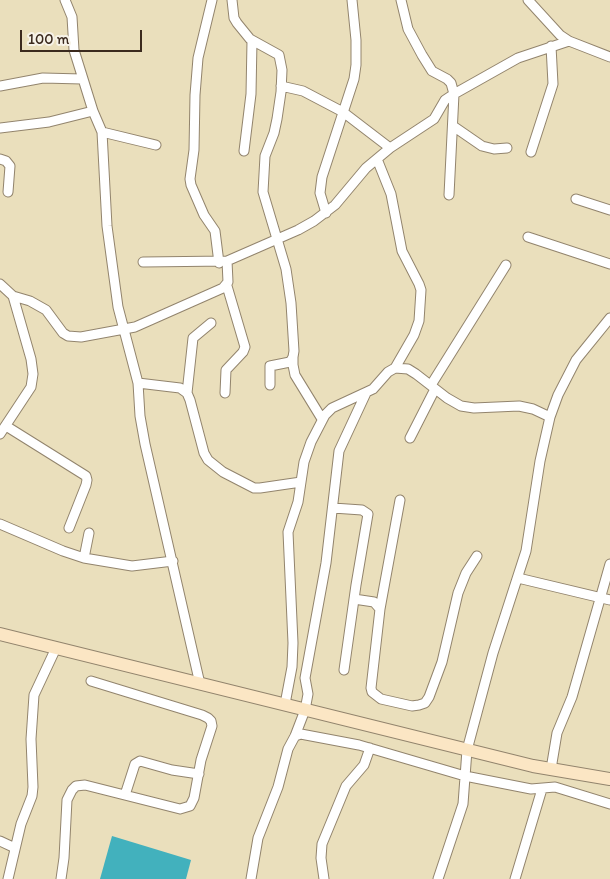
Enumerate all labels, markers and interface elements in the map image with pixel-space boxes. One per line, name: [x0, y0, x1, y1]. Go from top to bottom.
scale bar: [22, 20, 145, 52]
text: 100 m: [28, 30, 69, 48]

